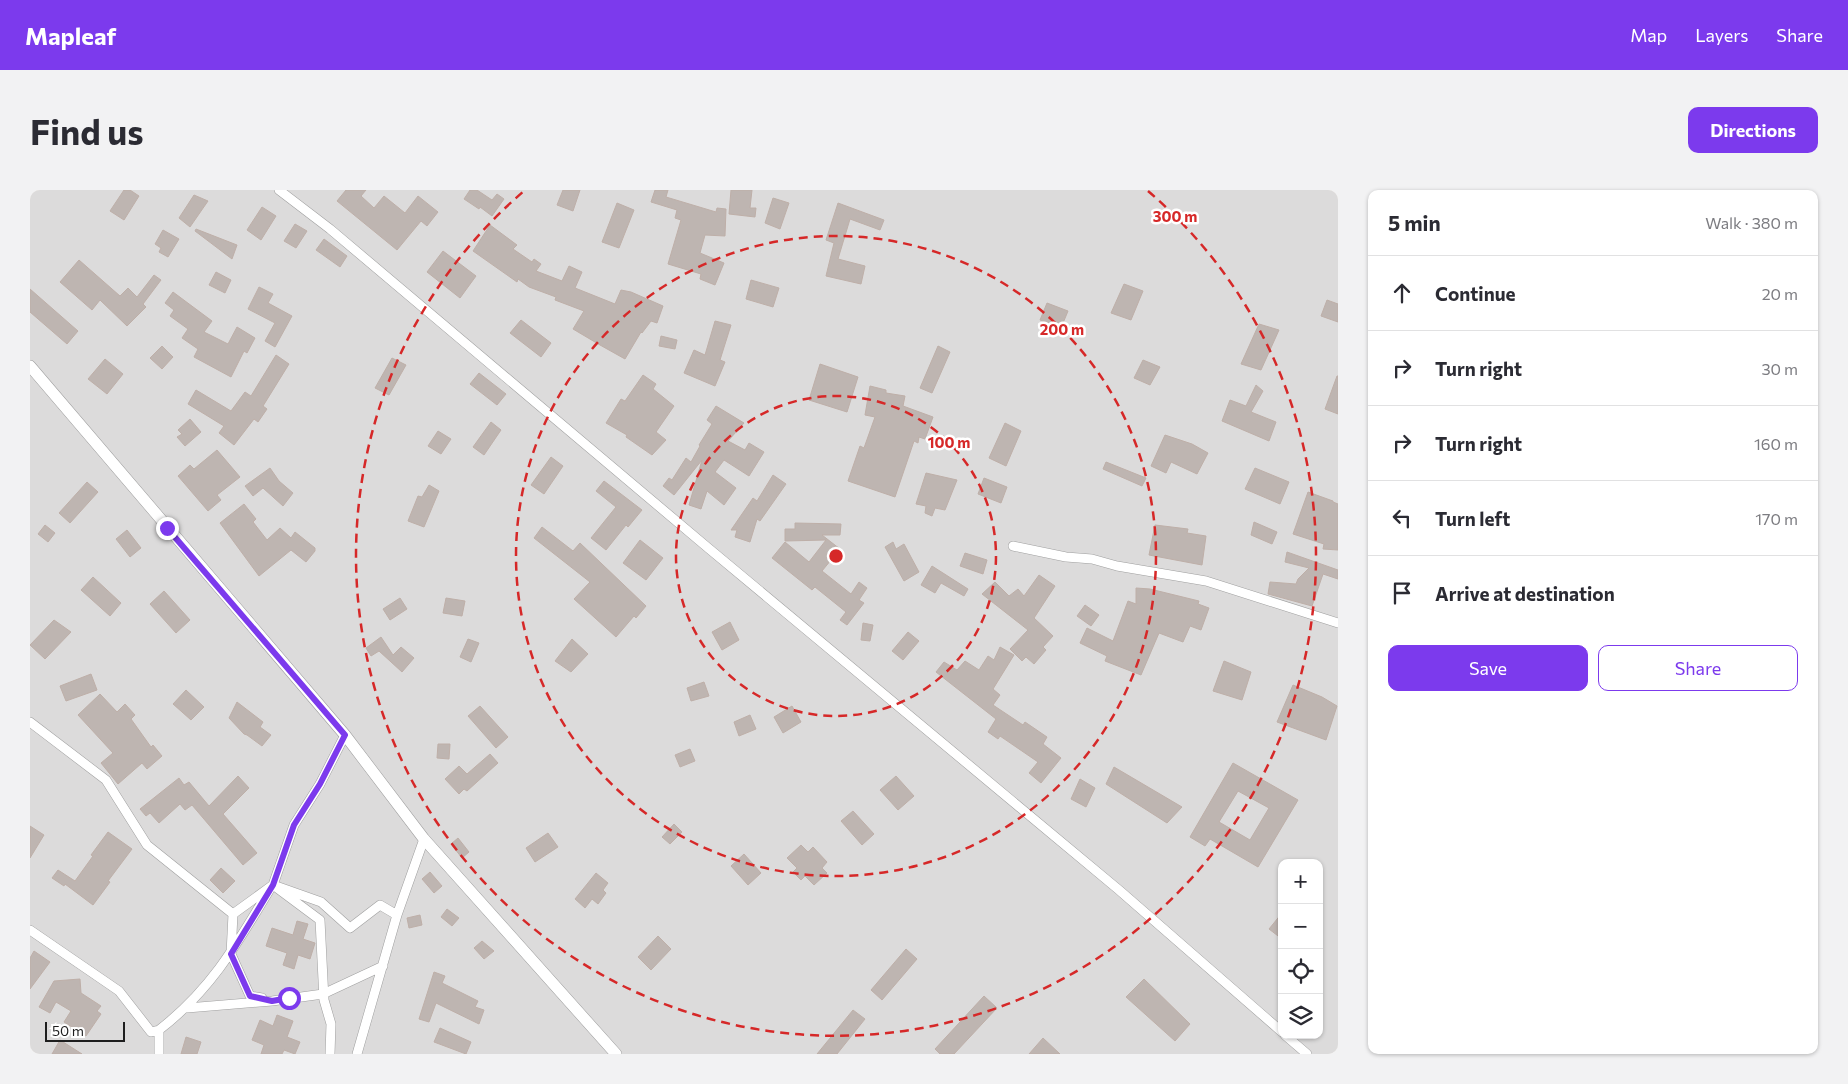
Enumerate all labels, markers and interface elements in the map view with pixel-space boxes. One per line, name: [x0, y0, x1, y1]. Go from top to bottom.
text: Mapleaf: [25, 21, 116, 50]
text: Map: [1630, 24, 1667, 46]
text: Layers: [1695, 24, 1748, 46]
text: Share: [1776, 24, 1823, 46]
button: Directions: [1688, 107, 1818, 153]
text: Find us: [30, 109, 144, 152]
text: 300 m: [1153, 207, 1197, 225]
text: 5 min: [1388, 210, 1441, 235]
text: Walk · 380 m: [1705, 213, 1798, 232]
icon: ahead: [1388, 279, 1416, 307]
text: Continue: [1435, 282, 1515, 305]
text: 20 m: [1762, 284, 1798, 303]
text: 200 m: [1040, 320, 1084, 338]
icon: right: [1388, 354, 1416, 382]
text: Turn right: [1435, 357, 1522, 380]
text: 30 m: [1761, 359, 1798, 378]
icon: right: [1388, 429, 1416, 457]
text: Turn right: [1435, 432, 1522, 455]
text: 100 m: [928, 433, 970, 451]
text: 160 m: [1754, 434, 1798, 453]
icon: left: [1388, 504, 1416, 532]
text: Turn left: [1435, 507, 1510, 530]
text: 170 m: [1755, 509, 1798, 528]
route end: [156, 517, 179, 540]
centre of rings: [827, 547, 845, 565]
icon: arrive: [1388, 579, 1416, 607]
text: Arrive at destination: [1435, 582, 1615, 605]
button: Save: [1388, 645, 1588, 691]
button: Share: [1598, 645, 1798, 691]
map controls: [1278, 859, 1323, 1039]
button: +: [1278, 859, 1323, 904]
button: −: [1278, 904, 1323, 949]
button: locate: [1278, 949, 1323, 994]
route start: [278, 987, 301, 1010]
button: layers: [1278, 994, 1323, 1039]
scale bar: [45, 1019, 125, 1042]
text: 50 m: [52, 1022, 84, 1039]

